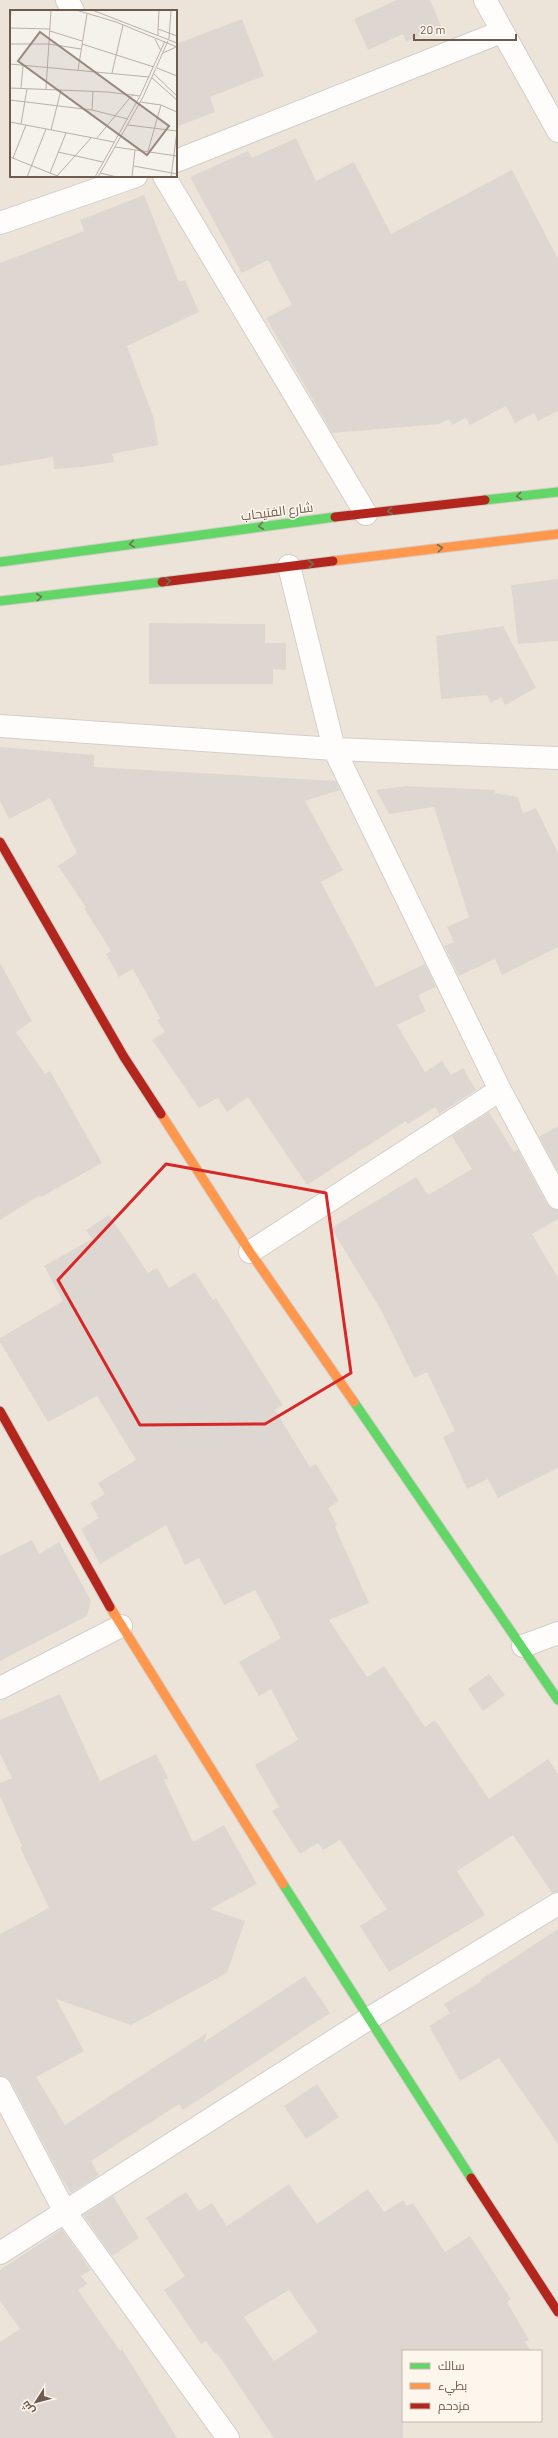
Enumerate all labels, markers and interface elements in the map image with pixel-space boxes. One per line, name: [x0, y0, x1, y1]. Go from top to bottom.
inset map: [10, 10, 177, 177]
scale bar: [414, 16, 516, 42]
text: 20 m: [420, 22, 446, 36]
one-way arrow: [516, 491, 522, 500]
street label: شارع الفتيحاب: [240, 499, 314, 524]
one-way arrow: [387, 506, 393, 515]
one-way arrow: [258, 521, 264, 530]
one-way arrow: [129, 539, 135, 548]
one-way arrow: [437, 544, 443, 553]
one-way arrow: [308, 559, 314, 568]
one-way arrow: [165, 577, 171, 586]
one-way arrow: [36, 593, 42, 602]
legend: [402, 2350, 542, 2422]
text: سالك: [438, 2358, 465, 2372]
text: بطيء: [438, 2378, 467, 2396]
north arrow: [16, 2382, 56, 2422]
text: ش: [18, 2398, 38, 2418]
text: مزدحم: [438, 2398, 470, 2414]

